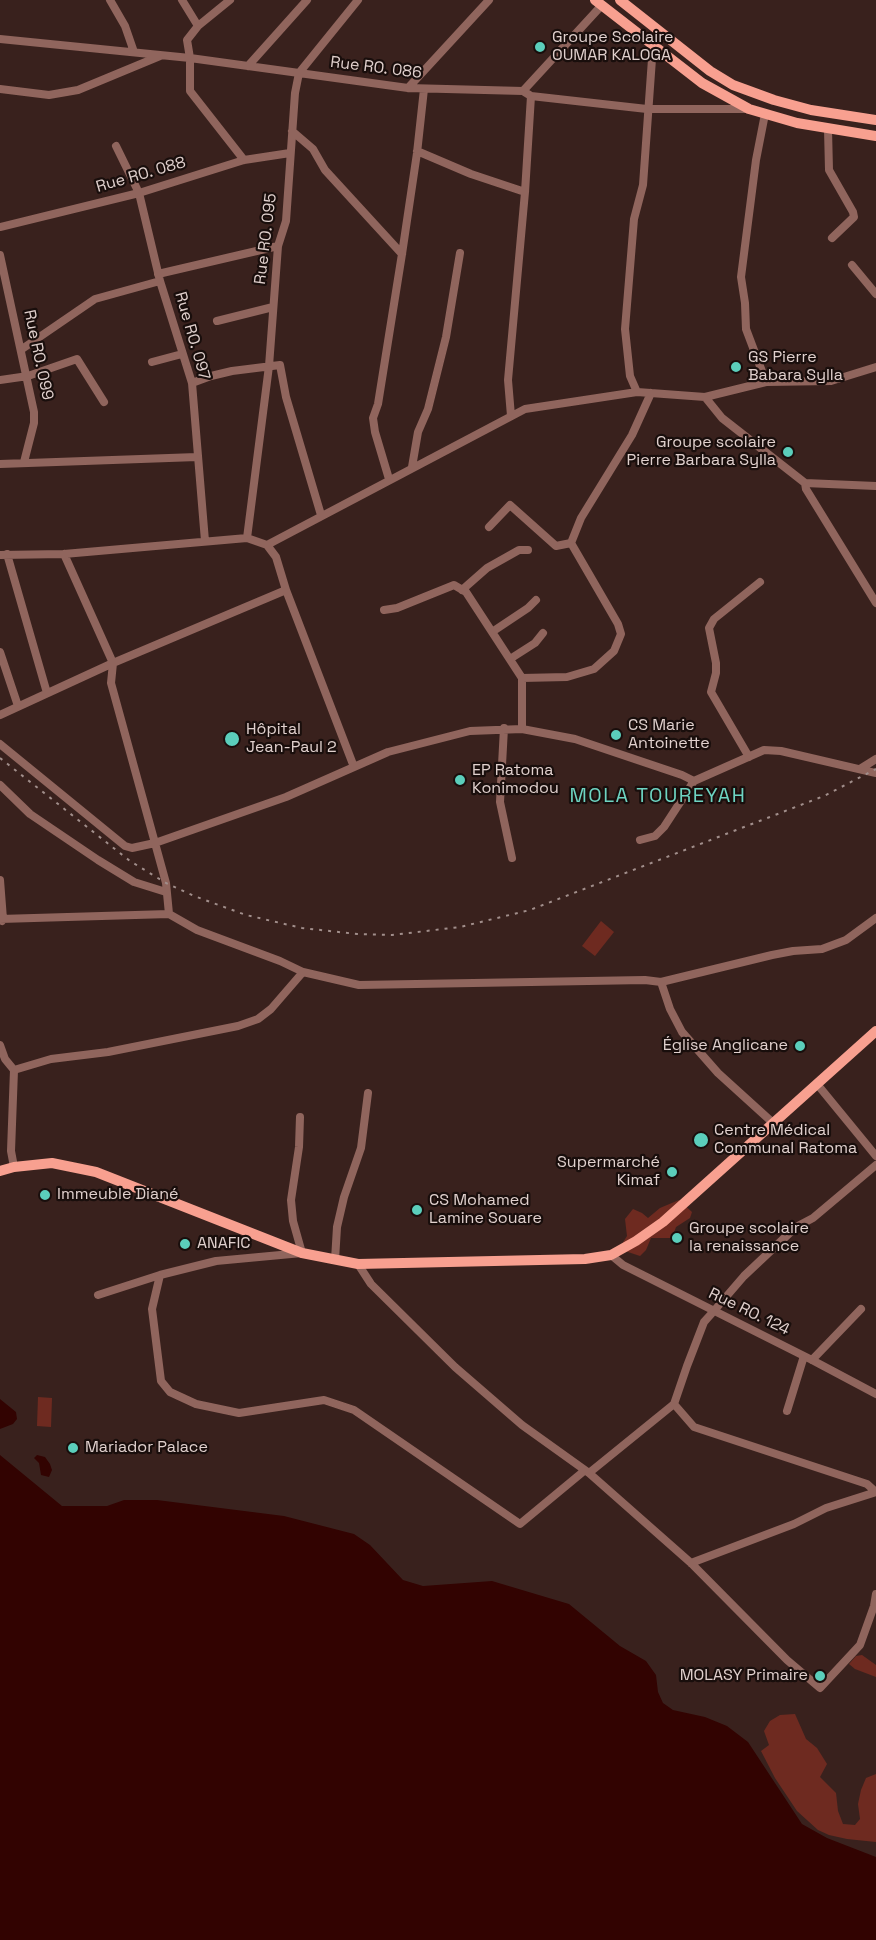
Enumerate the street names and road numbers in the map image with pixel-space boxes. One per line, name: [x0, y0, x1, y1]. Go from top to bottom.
street label: Rue RO. 086: [329, 53, 423, 83]
street label: Rue RO. 088: [94, 153, 188, 197]
street label: Rue RO. 095: [251, 192, 281, 286]
street label: Rue RO. 097: [170, 290, 214, 382]
street label: Rue RO. 099: [19, 308, 57, 402]
street label: Rue RO. 124: [705, 1284, 793, 1340]

